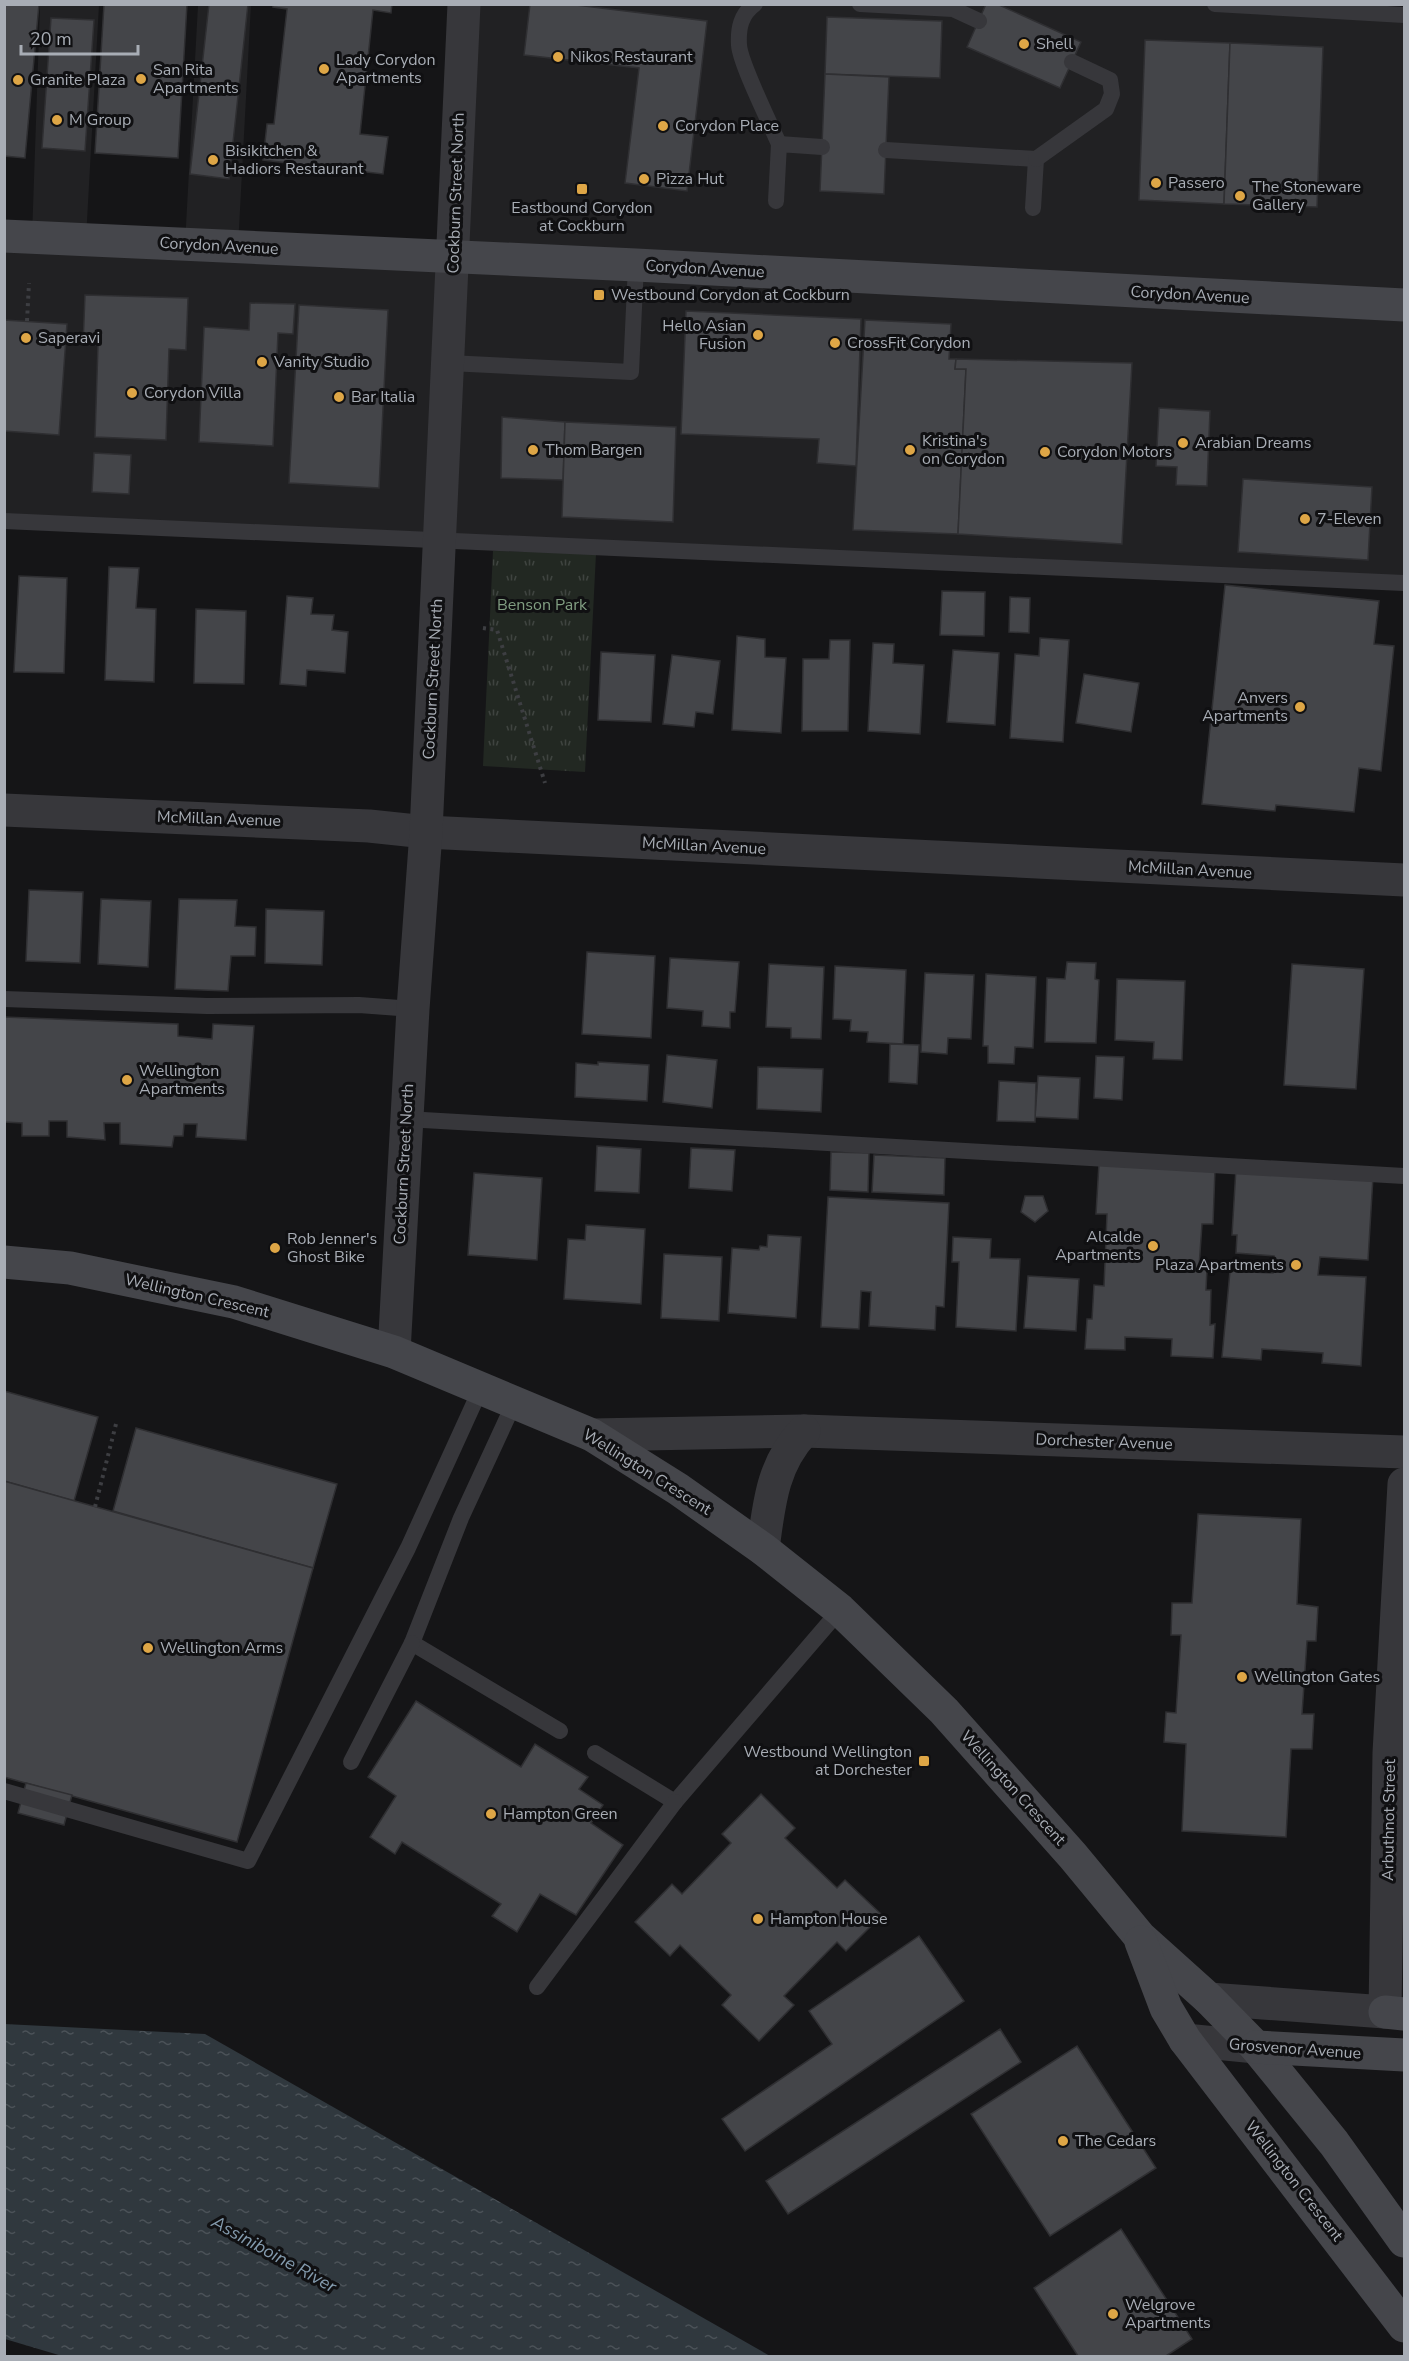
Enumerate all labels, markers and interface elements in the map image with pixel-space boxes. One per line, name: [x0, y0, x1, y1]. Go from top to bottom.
scale bar: [21, 18, 138, 56]
text: 20 m: [30, 27, 72, 51]
place label: Shell: [1036, 33, 1073, 55]
marker: Shell: [1017, 37, 1031, 51]
place label: Nikos Restaurant: [570, 46, 693, 68]
place label: Lady Corydon Apartments: [336, 49, 436, 89]
marker: Nikos Restaurant: [551, 50, 565, 64]
place label: San Rita Apartments: [153, 59, 239, 99]
marker: Lady Corydon Apartments: [317, 62, 331, 76]
place label: Granite Plaza: [30, 69, 126, 91]
marker: San Rita Apartments: [134, 72, 148, 86]
marker: Granite Plaza: [11, 73, 25, 87]
place label: M Group: [69, 109, 131, 131]
street label: Cockburn Street North: [442, 112, 470, 274]
marker: M Group: [50, 113, 64, 127]
place label: Corydon Place: [675, 115, 779, 137]
marker: Corydon Place: [656, 119, 670, 133]
place label: Bisikitchen & Hadiors Restaurant: [225, 140, 364, 180]
marker: Bisikitchen & Hadiors Restaurant: [206, 153, 220, 167]
place label: Pizza Hut: [656, 168, 724, 190]
marker: Pizza Hut: [637, 172, 651, 186]
place label: Passero: [1168, 172, 1225, 194]
marker: Passero: [1149, 176, 1163, 190]
place label: The Stoneware Gallery: [1252, 176, 1361, 216]
marker: Eastbound Corydon at Cockburn: [575, 182, 589, 196]
marker: The Stoneware Gallery: [1233, 189, 1247, 203]
place label: Eastbound Corydon at Cockburn: [511, 197, 653, 237]
street label: Corydon Avenue: [159, 232, 279, 260]
street label: Corydon Avenue: [645, 255, 765, 283]
street label: Corydon Avenue: [1130, 281, 1250, 309]
place label: Westbound Corydon at Cockburn: [611, 284, 850, 306]
marker: Westbound Corydon at Cockburn: [592, 288, 606, 302]
place label: Hello Asian Fusion: [662, 315, 746, 355]
place label: Saperavi: [38, 327, 100, 349]
marker: Hello Asian Fusion: [751, 328, 765, 342]
marker: Saperavi: [19, 331, 33, 345]
place label: CrossFit Corydon: [847, 332, 971, 354]
marker: CrossFit Corydon: [828, 336, 842, 350]
place label: Vanity Studio: [273, 351, 370, 373]
marker: Vanity Studio: [255, 355, 269, 369]
place label: Corydon Villa: [144, 382, 242, 404]
marker: Corydon Villa: [125, 386, 139, 400]
place label: Bar Italia: [351, 386, 415, 408]
marker: Bar Italia: [332, 390, 346, 404]
place label: Kristina's on Corydon: [922, 430, 1005, 470]
place label: Arabian Dreams: [1195, 432, 1311, 454]
marker: Arabian Dreams: [1176, 436, 1190, 450]
place label: Thom Bargen: [545, 439, 642, 461]
place label: Corydon Motors: [1057, 441, 1172, 463]
marker: Thom Bargen: [526, 443, 540, 457]
marker: Kristina's on Corydon: [903, 443, 917, 457]
marker: Corydon Motors: [1038, 445, 1052, 459]
place label: 7-Eleven: [1317, 508, 1382, 530]
marker: 7-Eleven: [1298, 512, 1312, 526]
park label: Benson Park: [497, 594, 588, 616]
street label: Cockburn Street North: [418, 598, 448, 760]
place label: Anvers Apartments: [1202, 687, 1288, 727]
marker: Anvers Apartments: [1293, 700, 1307, 714]
street label: McMillan Avenue: [157, 806, 281, 832]
street label: McMillan Avenue: [641, 832, 767, 860]
street label: McMillan Avenue: [1127, 856, 1253, 884]
place label: Wellington Apartments: [139, 1060, 225, 1100]
marker: Wellington Apartments: [120, 1073, 134, 1087]
street label: Cockburn Street North: [389, 1083, 419, 1245]
place label: Alcalde Apartments: [1055, 1226, 1141, 1266]
place label: Rob Jenner's Ghost Bike: [287, 1228, 377, 1268]
marker: Alcalde Apartments: [1146, 1239, 1160, 1253]
marker: Rob Jenner's Ghost Bike: [268, 1241, 282, 1255]
place label: Plaza Apartments: [1155, 1254, 1284, 1276]
marker: Plaza Apartments: [1289, 1258, 1303, 1272]
street label: Wellington Crescent: [123, 1269, 272, 1323]
street label: Wellington Crescent: [579, 1424, 716, 1521]
street label: Dorchester Avenue: [1035, 1429, 1173, 1455]
place label: Wellington Arms: [160, 1637, 283, 1659]
marker: Wellington Arms: [141, 1641, 155, 1655]
place label: Wellington Gates: [1254, 1666, 1380, 1688]
marker: Wellington Gates: [1235, 1670, 1249, 1684]
street label: Wellington Crescent: [955, 1726, 1071, 1850]
place label: Westbound Wellington at Dorchester: [744, 1741, 912, 1781]
marker: Westbound Wellington at Dorchester: [917, 1754, 931, 1768]
street label: Arbuthnot Street: [1377, 1759, 1401, 1881]
place label: Hampton Green: [503, 1803, 618, 1825]
marker: Hampton Green: [484, 1807, 498, 1821]
place label: Hampton House: [770, 1908, 887, 1930]
marker: Hampton House: [751, 1912, 765, 1926]
street label: Grosvenor Avenue: [1228, 2033, 1362, 2065]
street label: Wellington Crescent: [1240, 2116, 1348, 2246]
place label: The Cedars: [1075, 2130, 1156, 2152]
marker: The Cedars: [1056, 2134, 1070, 2148]
water label: Assiniboine River: [206, 2209, 341, 2299]
place label: Welgrove Apartments: [1125, 2294, 1211, 2334]
marker: Welgrove Apartments: [1106, 2307, 1120, 2321]

